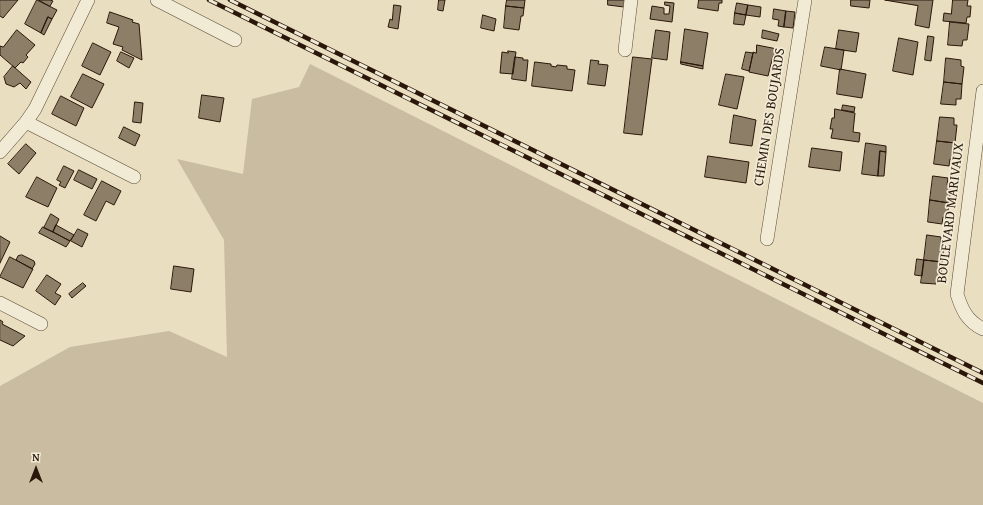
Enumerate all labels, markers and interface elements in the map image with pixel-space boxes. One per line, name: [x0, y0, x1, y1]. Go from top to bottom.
street label: CHEMIN DES BOUJARDS: [751, 47, 789, 187]
street label: BOULEVARD MARIVAUX: [934, 142, 968, 284]
north arrow: [16, 449, 56, 489]
text: N: [32, 449, 40, 465]

